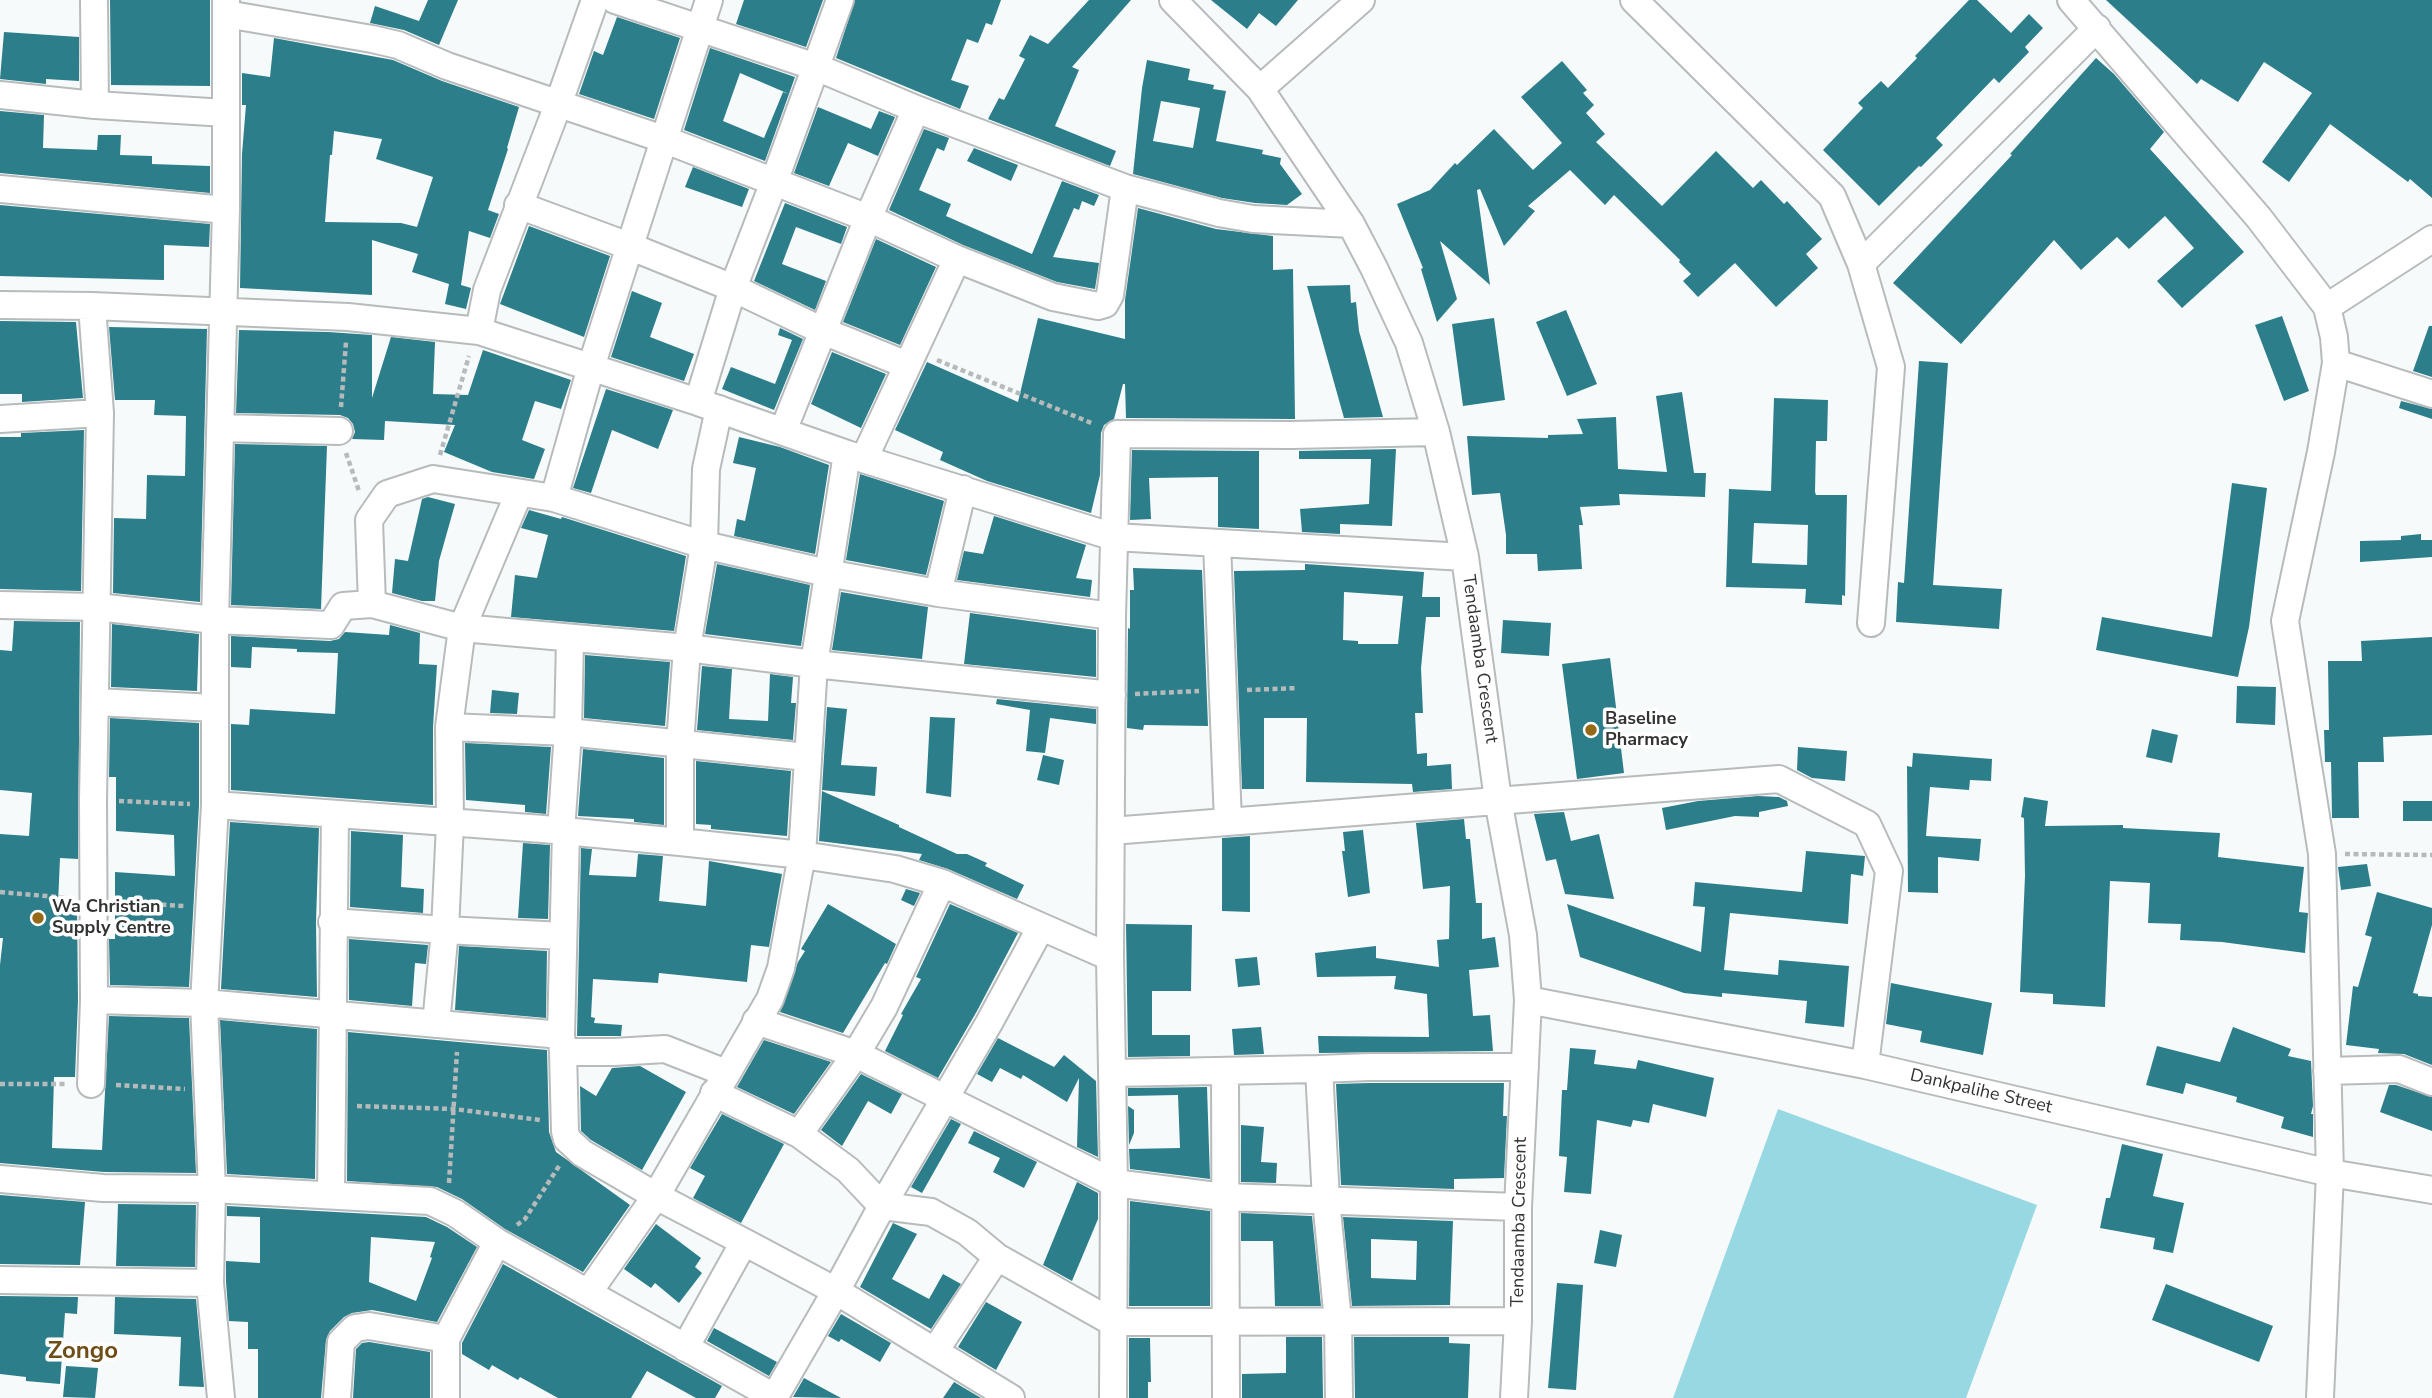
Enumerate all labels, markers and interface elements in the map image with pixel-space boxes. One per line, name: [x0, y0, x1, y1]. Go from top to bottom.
street label: Tendaamba Crescent: [1456, 573, 1502, 745]
place label: Baseline Pharmacy: [1605, 709, 1688, 752]
marker: Baseline Pharmacy: [1583, 722, 1599, 738]
place label: Wa Christian Supply Centre: [52, 897, 171, 940]
marker: Wa Christian Supply Centre: [30, 910, 46, 926]
street label: Dankpalihe Street: [1908, 1065, 2054, 1119]
street label: Tendaamba Crescent: [1508, 1137, 1532, 1307]
district label: Zongo: [48, 1338, 118, 1366]

